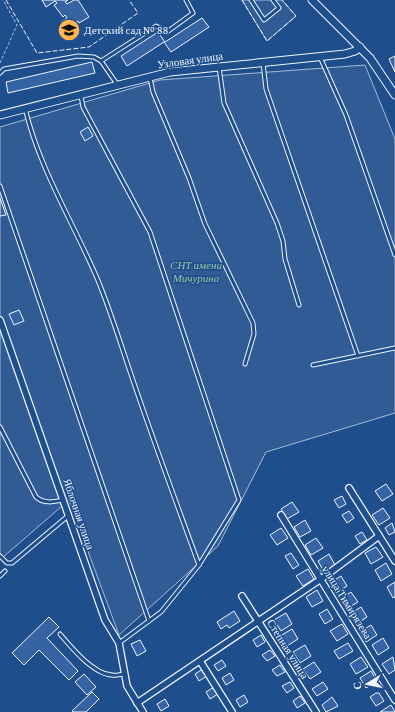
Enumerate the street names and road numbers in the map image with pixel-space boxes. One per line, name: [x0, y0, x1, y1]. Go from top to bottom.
street label: Узловая улица: [156, 49, 224, 71]
street label: Яблочная улица: [61, 477, 97, 551]
street label: улица Тимирязева: [320, 563, 374, 641]
street label: Степная улица: [265, 617, 311, 681]

